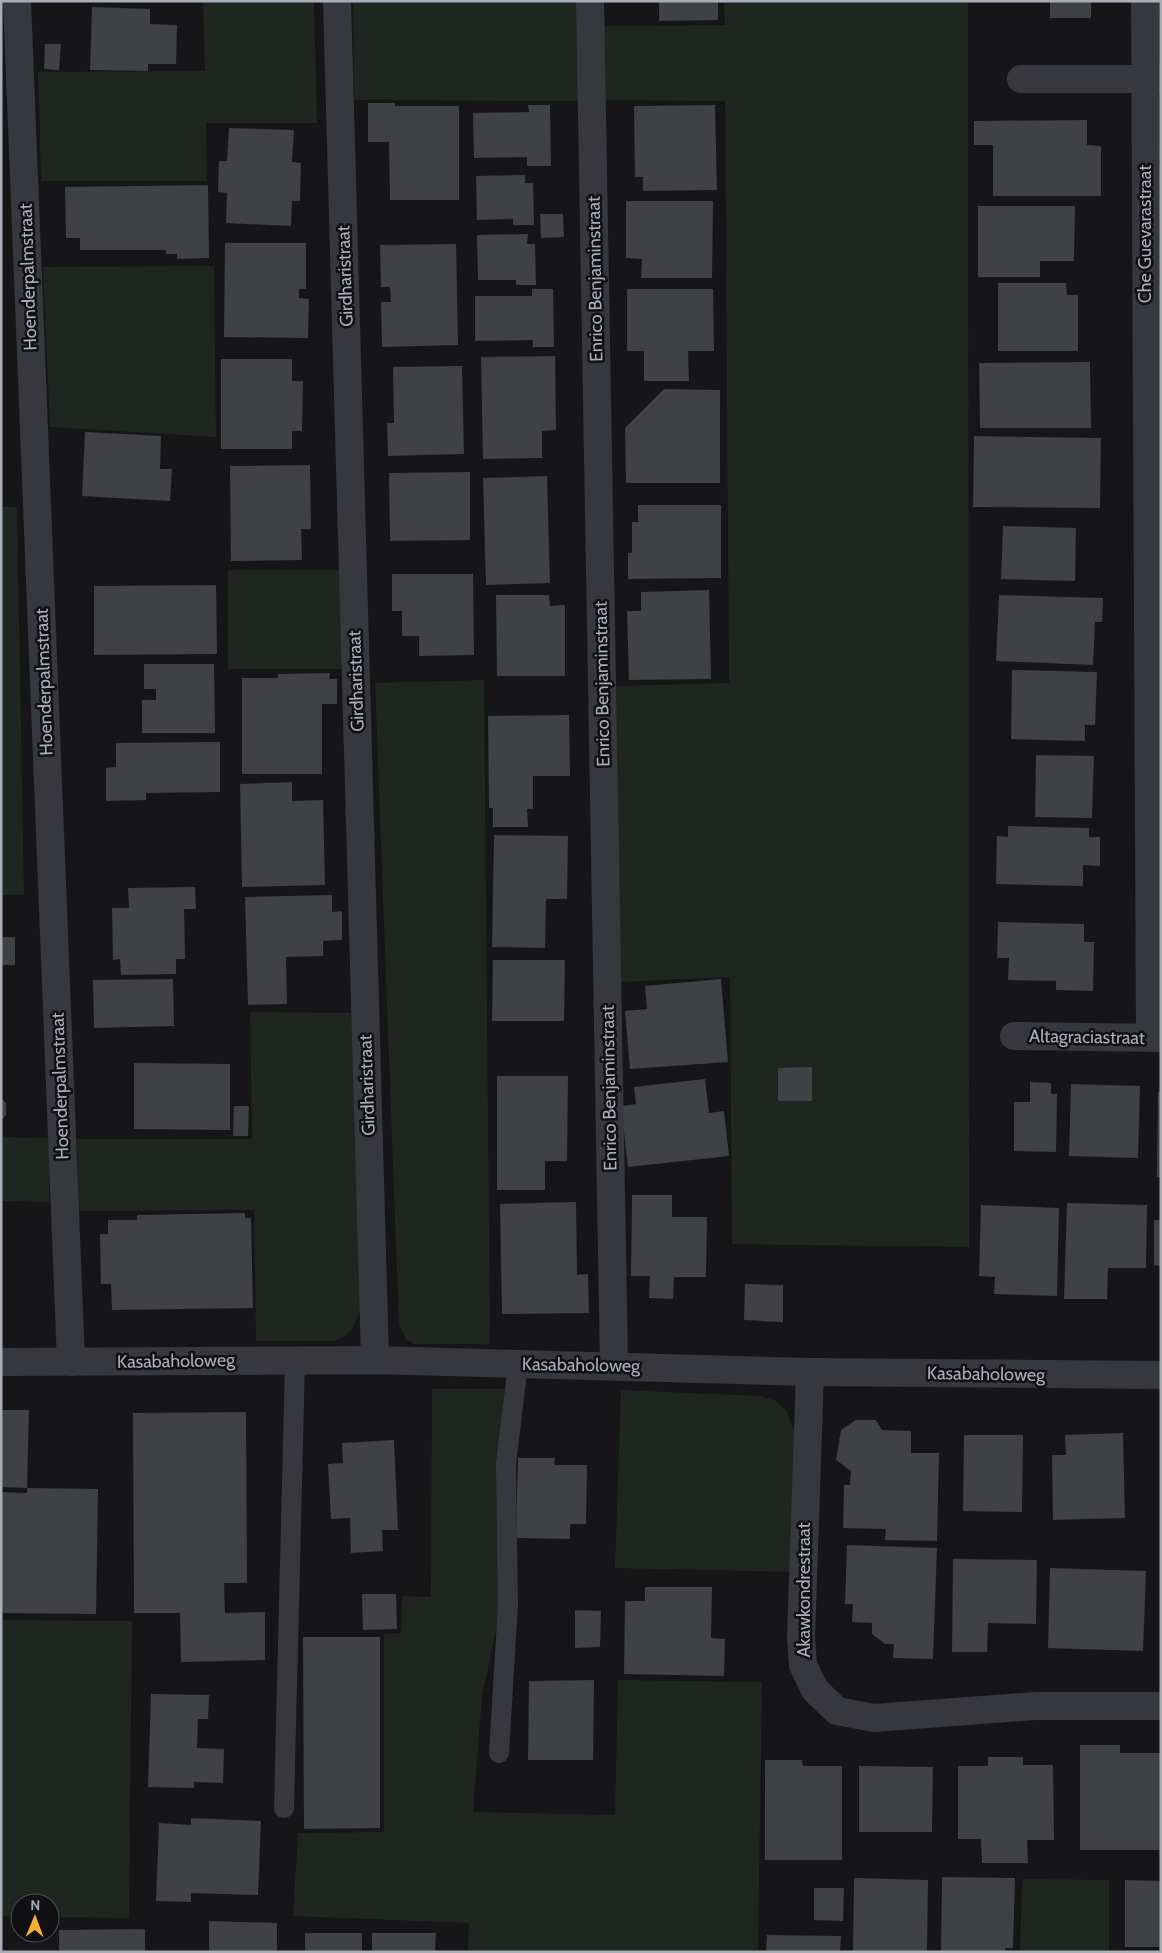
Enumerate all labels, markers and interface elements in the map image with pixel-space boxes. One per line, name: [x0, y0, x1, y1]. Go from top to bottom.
street label: Che Guevarastraat: [1134, 165, 1156, 303]
street label: Enrico Benjaminstraat: [583, 196, 607, 362]
street label: Hoenderpalmstraat: [14, 203, 42, 351]
street label: Girdharistraat: [332, 225, 358, 327]
street label: Enrico Benjaminstraat: [590, 601, 614, 767]
street label: Hoenderpalmstraat: [30, 608, 58, 756]
street label: Girdharistraat: [343, 630, 369, 732]
street label: Enrico Benjaminstraat: [597, 1005, 621, 1171]
street label: Hoenderpalmstraat: [46, 1012, 74, 1160]
street label: Altagraciastraat: [1029, 1025, 1145, 1049]
street label: Girdharistraat: [354, 1034, 380, 1136]
street label: Kasabaholoweg: [117, 1349, 236, 1373]
street label: Kasabaholoweg: [522, 1353, 641, 1377]
street label: Kasabaholoweg: [927, 1362, 1046, 1386]
street label: Akawkondrestraat: [793, 1522, 815, 1658]
north arrow: [10, 1893, 60, 1943]
text: N: [30, 1896, 40, 1914]

